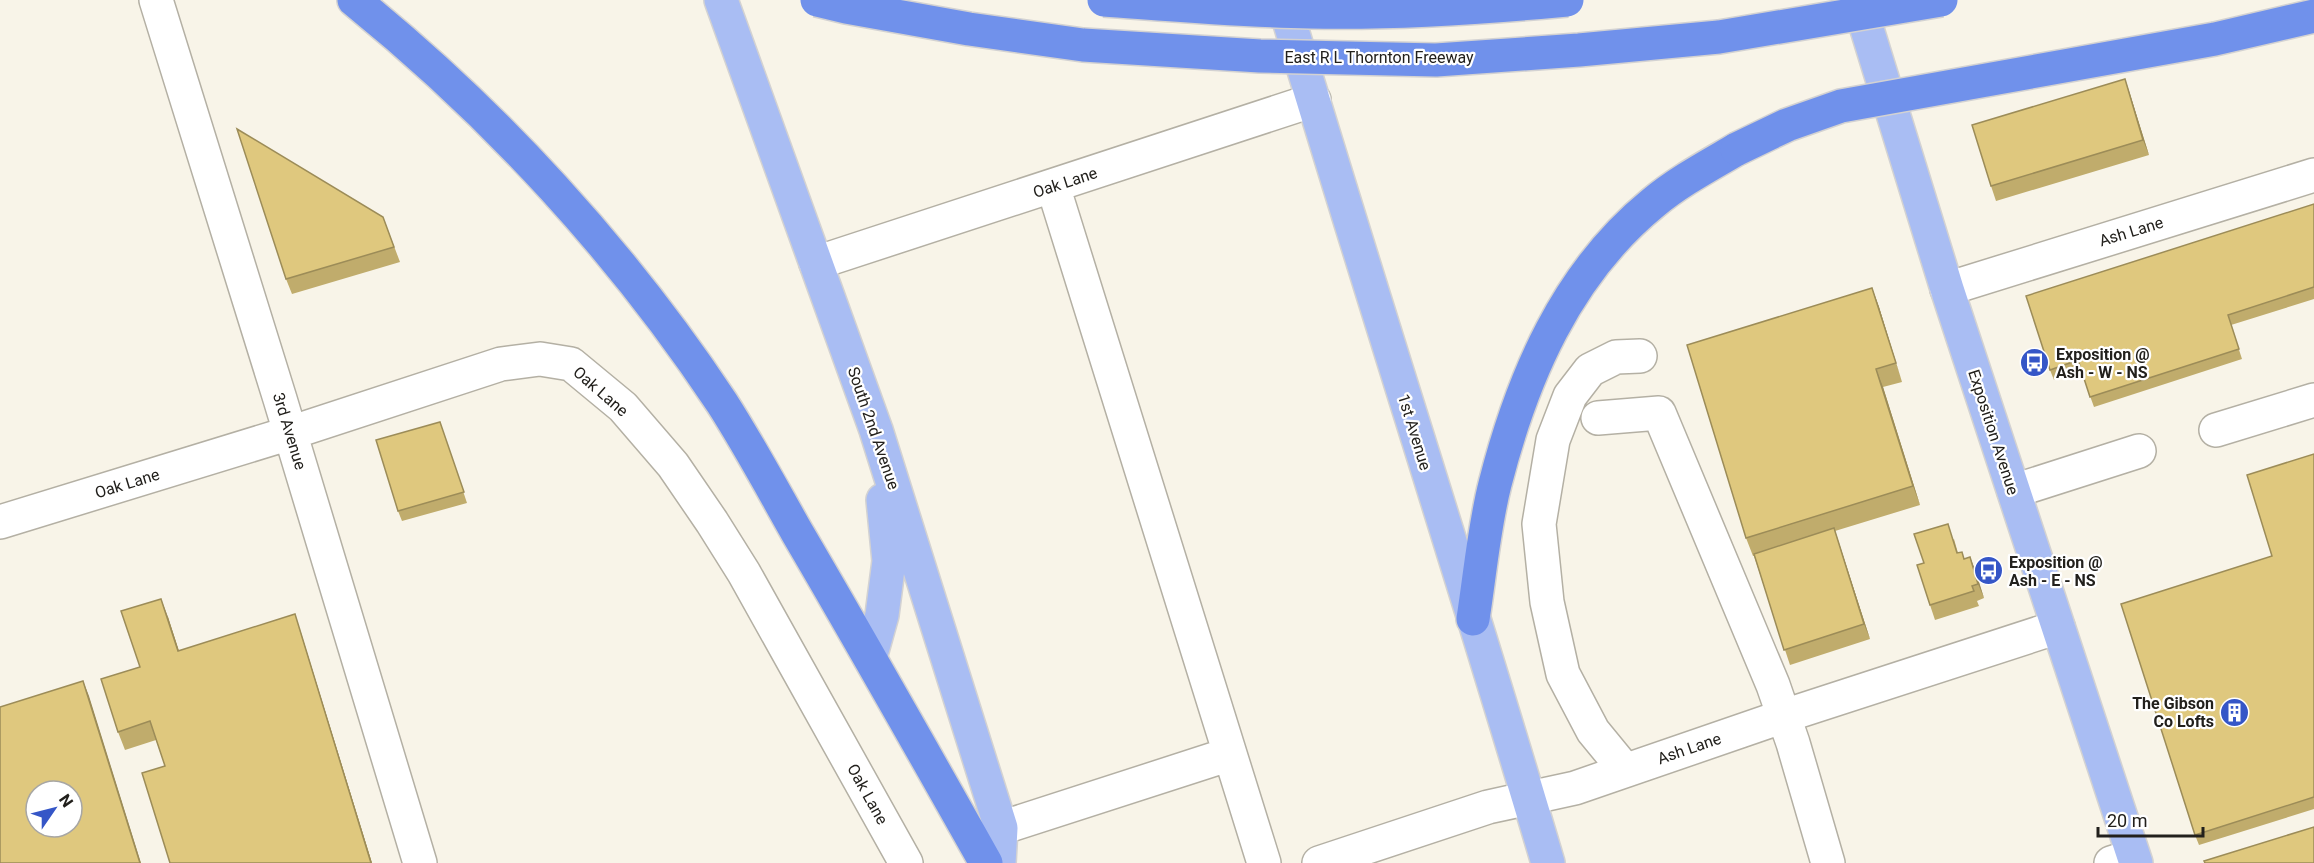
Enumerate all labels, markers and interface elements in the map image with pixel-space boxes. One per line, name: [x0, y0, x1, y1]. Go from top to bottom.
street label: East R L Thornton Freeway: [1284, 48, 1474, 67]
street label: Oak Lane: [1031, 163, 1100, 202]
street label: Ash Lane: [2097, 213, 2166, 250]
place label: Exposition @ Ash - W - NS: [2056, 345, 2150, 382]
bus stop icon: Exposition @ Ash - W - NS: [2019, 347, 2051, 379]
street label: Oak Lane: [569, 362, 632, 420]
street label: South 2nd Avenue: [844, 364, 903, 492]
street label: Exposition Avenue: [1964, 367, 2023, 497]
street label: 3rd Avenue: [269, 390, 310, 472]
street label: 1st Avenue: [1394, 392, 1435, 473]
street label: Oak Lane: [93, 465, 162, 502]
place label: Exposition @ Ash - E - NS: [2009, 553, 2103, 590]
bus stop icon: Exposition @ Ash - E - NS: [1972, 555, 2004, 587]
place label: The Gibson Co Lofts: [2132, 694, 2214, 731]
building icon: The Gibson Co Lofts: [2219, 696, 2251, 728]
street label: Ash Lane: [1655, 729, 1724, 768]
street label: Oak Lane: [843, 761, 892, 828]
north arrow: [24, 779, 84, 839]
text: N: [55, 791, 77, 811]
scale bar: [2098, 800, 2203, 838]
text: 20 m: [2107, 810, 2147, 831]

